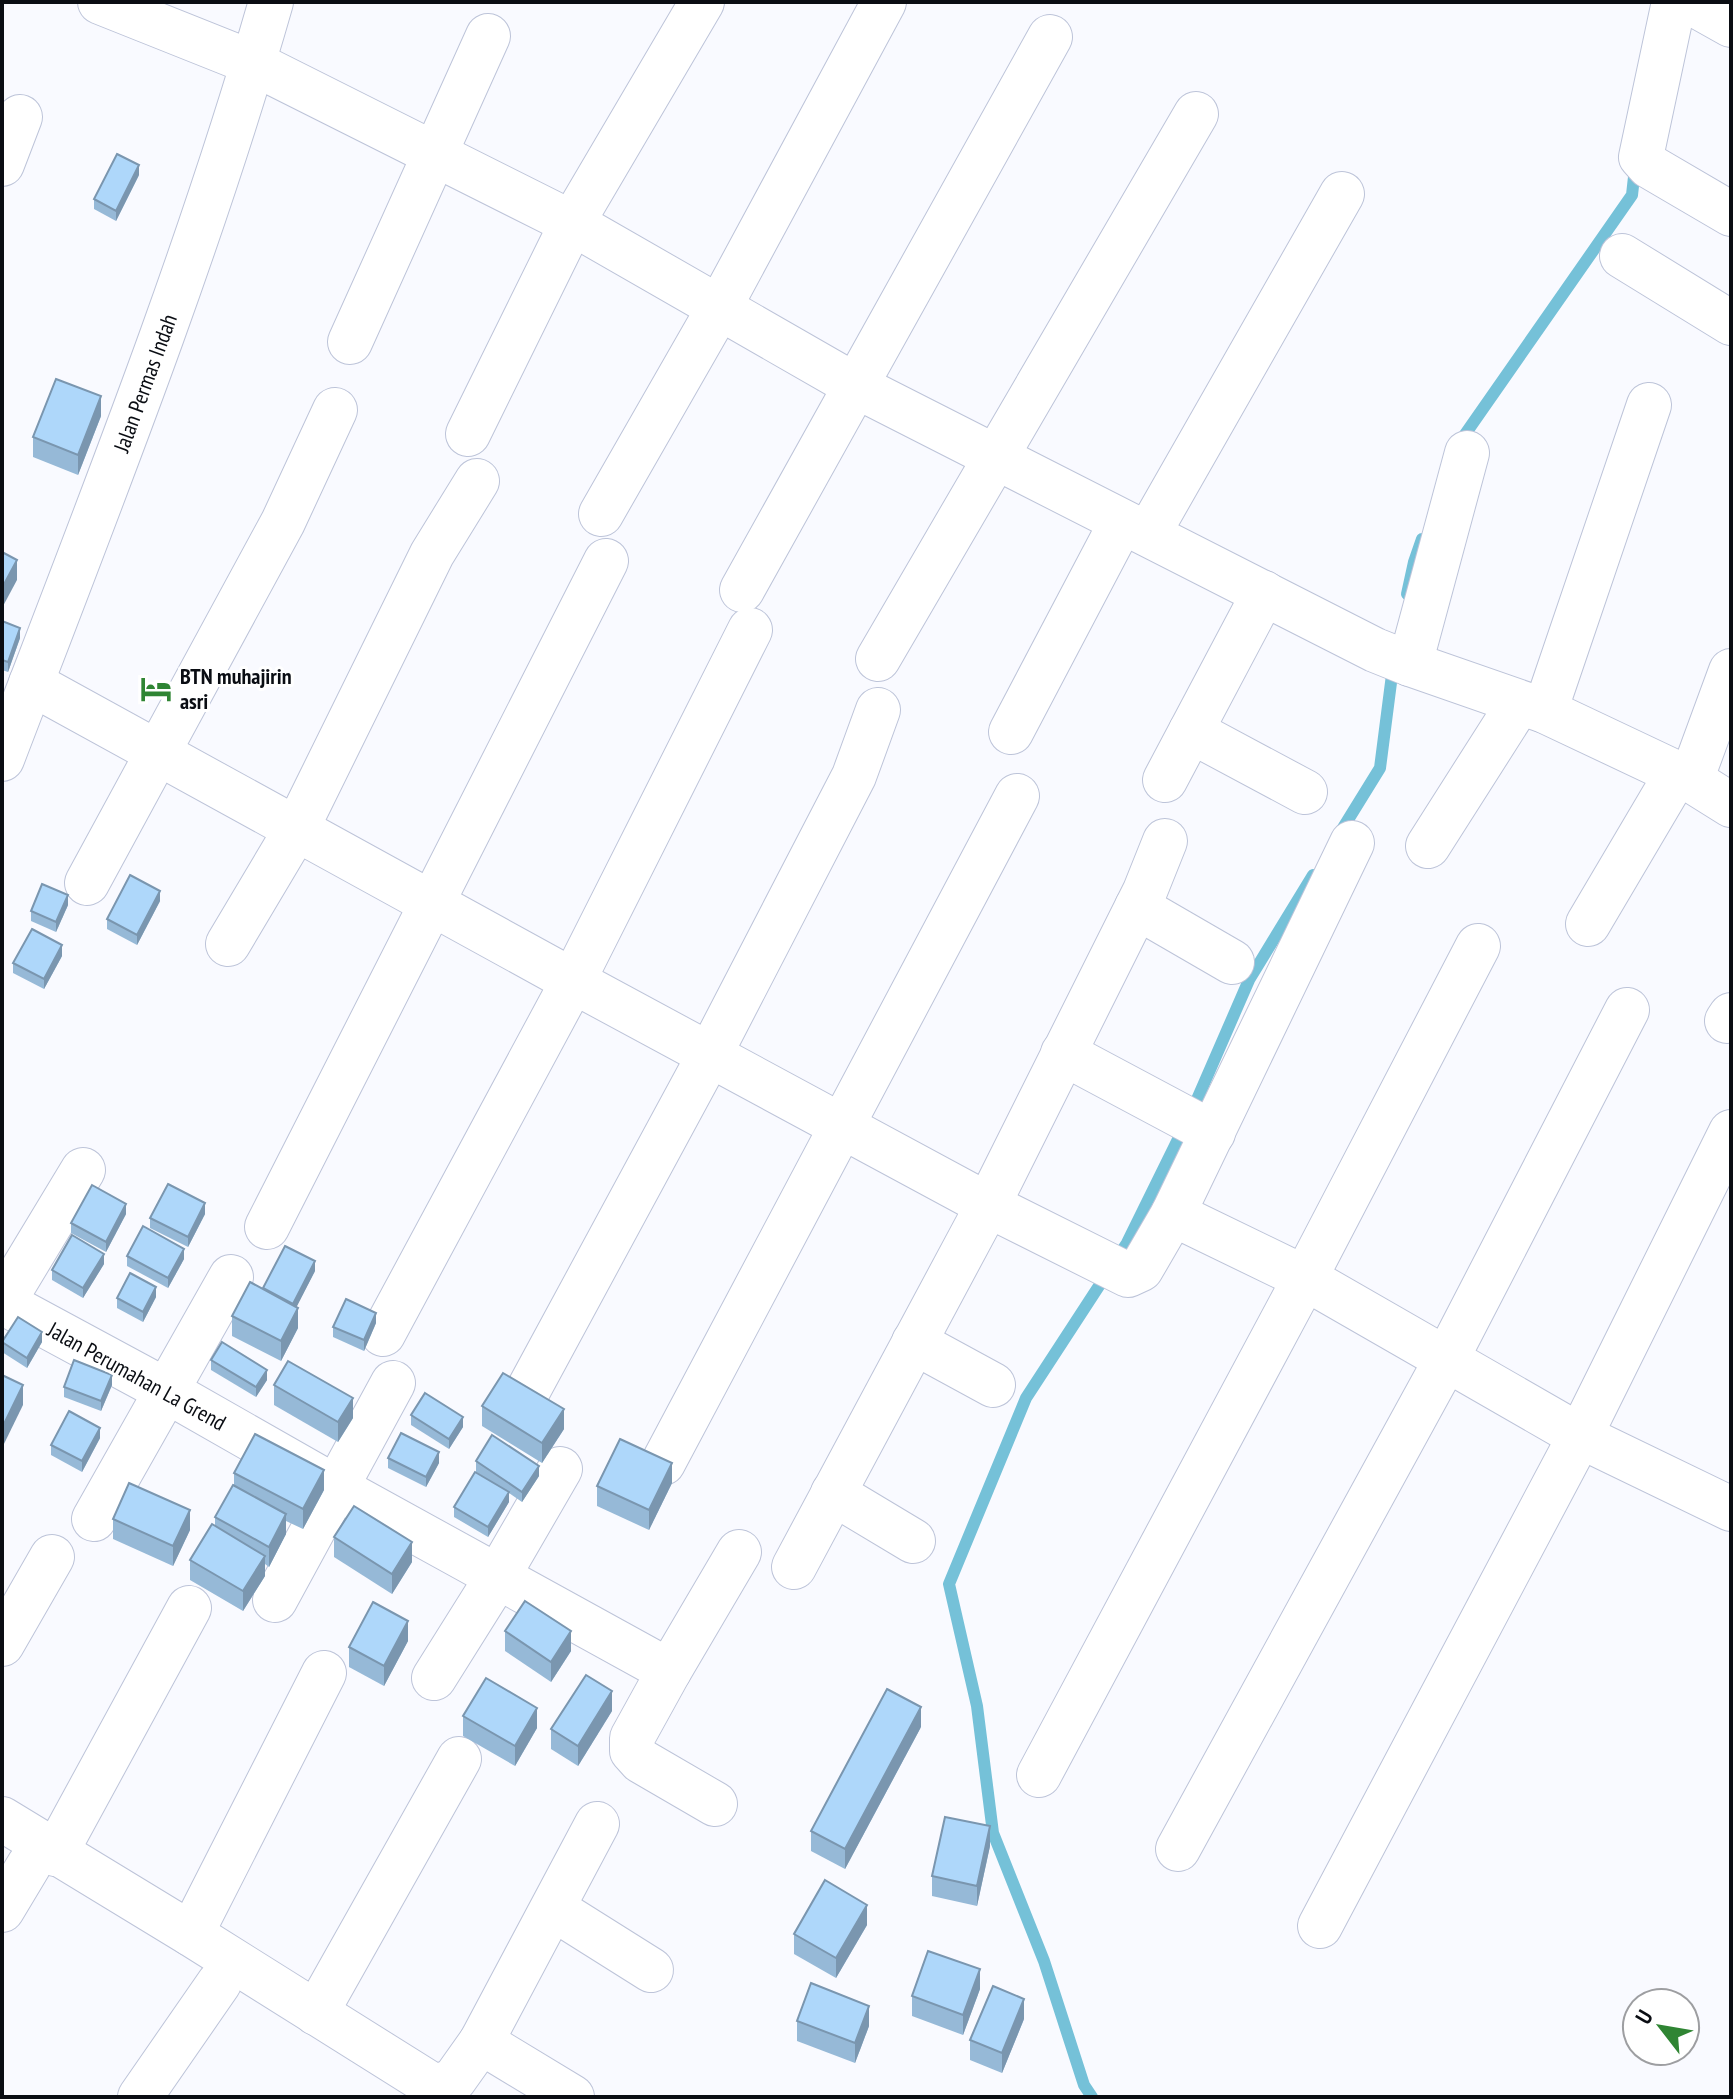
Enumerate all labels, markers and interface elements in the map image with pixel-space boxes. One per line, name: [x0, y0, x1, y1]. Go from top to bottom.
street label: Jalan Permas Indah: [107, 310, 183, 457]
place label: BTN muhajirin asri: [180, 662, 292, 715]
hotel icon: BTN muhajirin asri: [139, 672, 173, 706]
street label: Jalan Perumahan La Grend: [42, 1315, 231, 1437]
north arrow: [1621, 1987, 1701, 2067]
text: U: [1629, 2005, 1659, 2029]

